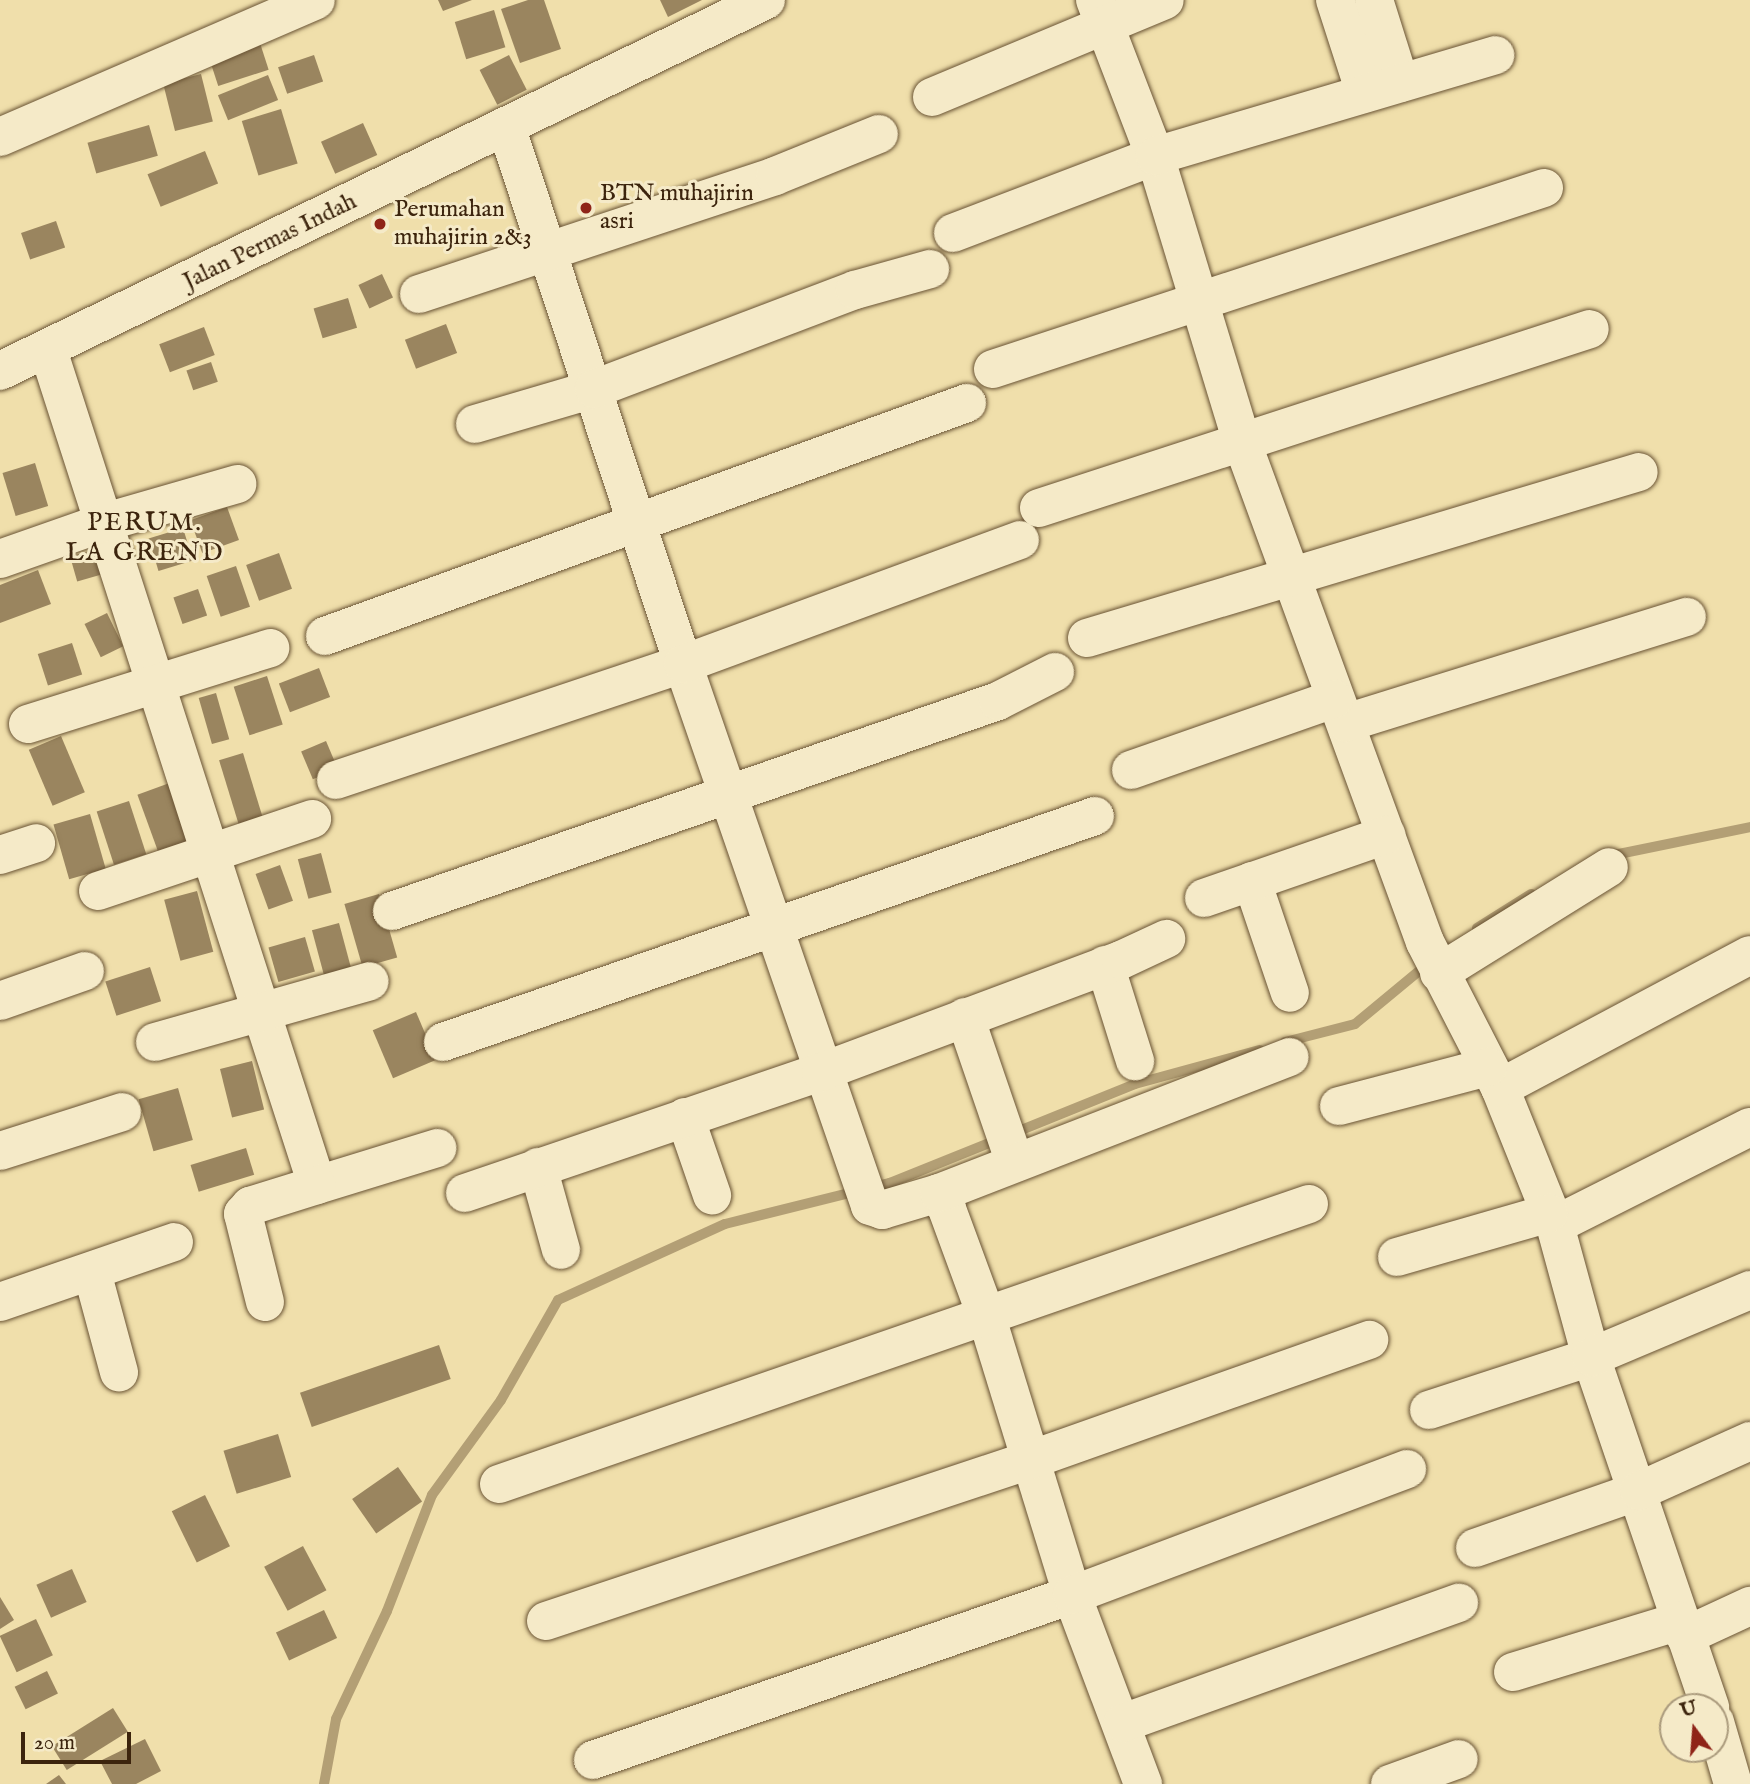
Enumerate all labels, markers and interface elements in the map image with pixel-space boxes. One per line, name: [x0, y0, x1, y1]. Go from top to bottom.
place label: BTN muhajirin asri: [600, 180, 754, 236]
street label: Jalan Permas Indah: [179, 188, 361, 296]
place label: Perumahan muhajirin 2&3: [394, 196, 532, 252]
marker: BTN muhajirin asri: [578, 200, 594, 216]
marker: Perumahan muhajirin 2&3: [372, 216, 388, 232]
district label: PERUM. LA GREND: [66, 507, 224, 568]
north arrow: [1659, 1693, 1729, 1763]
text: U: [1678, 1696, 1700, 1723]
scale bar: [24, 1718, 135, 1762]
text: 20 m: [34, 1730, 75, 1757]

